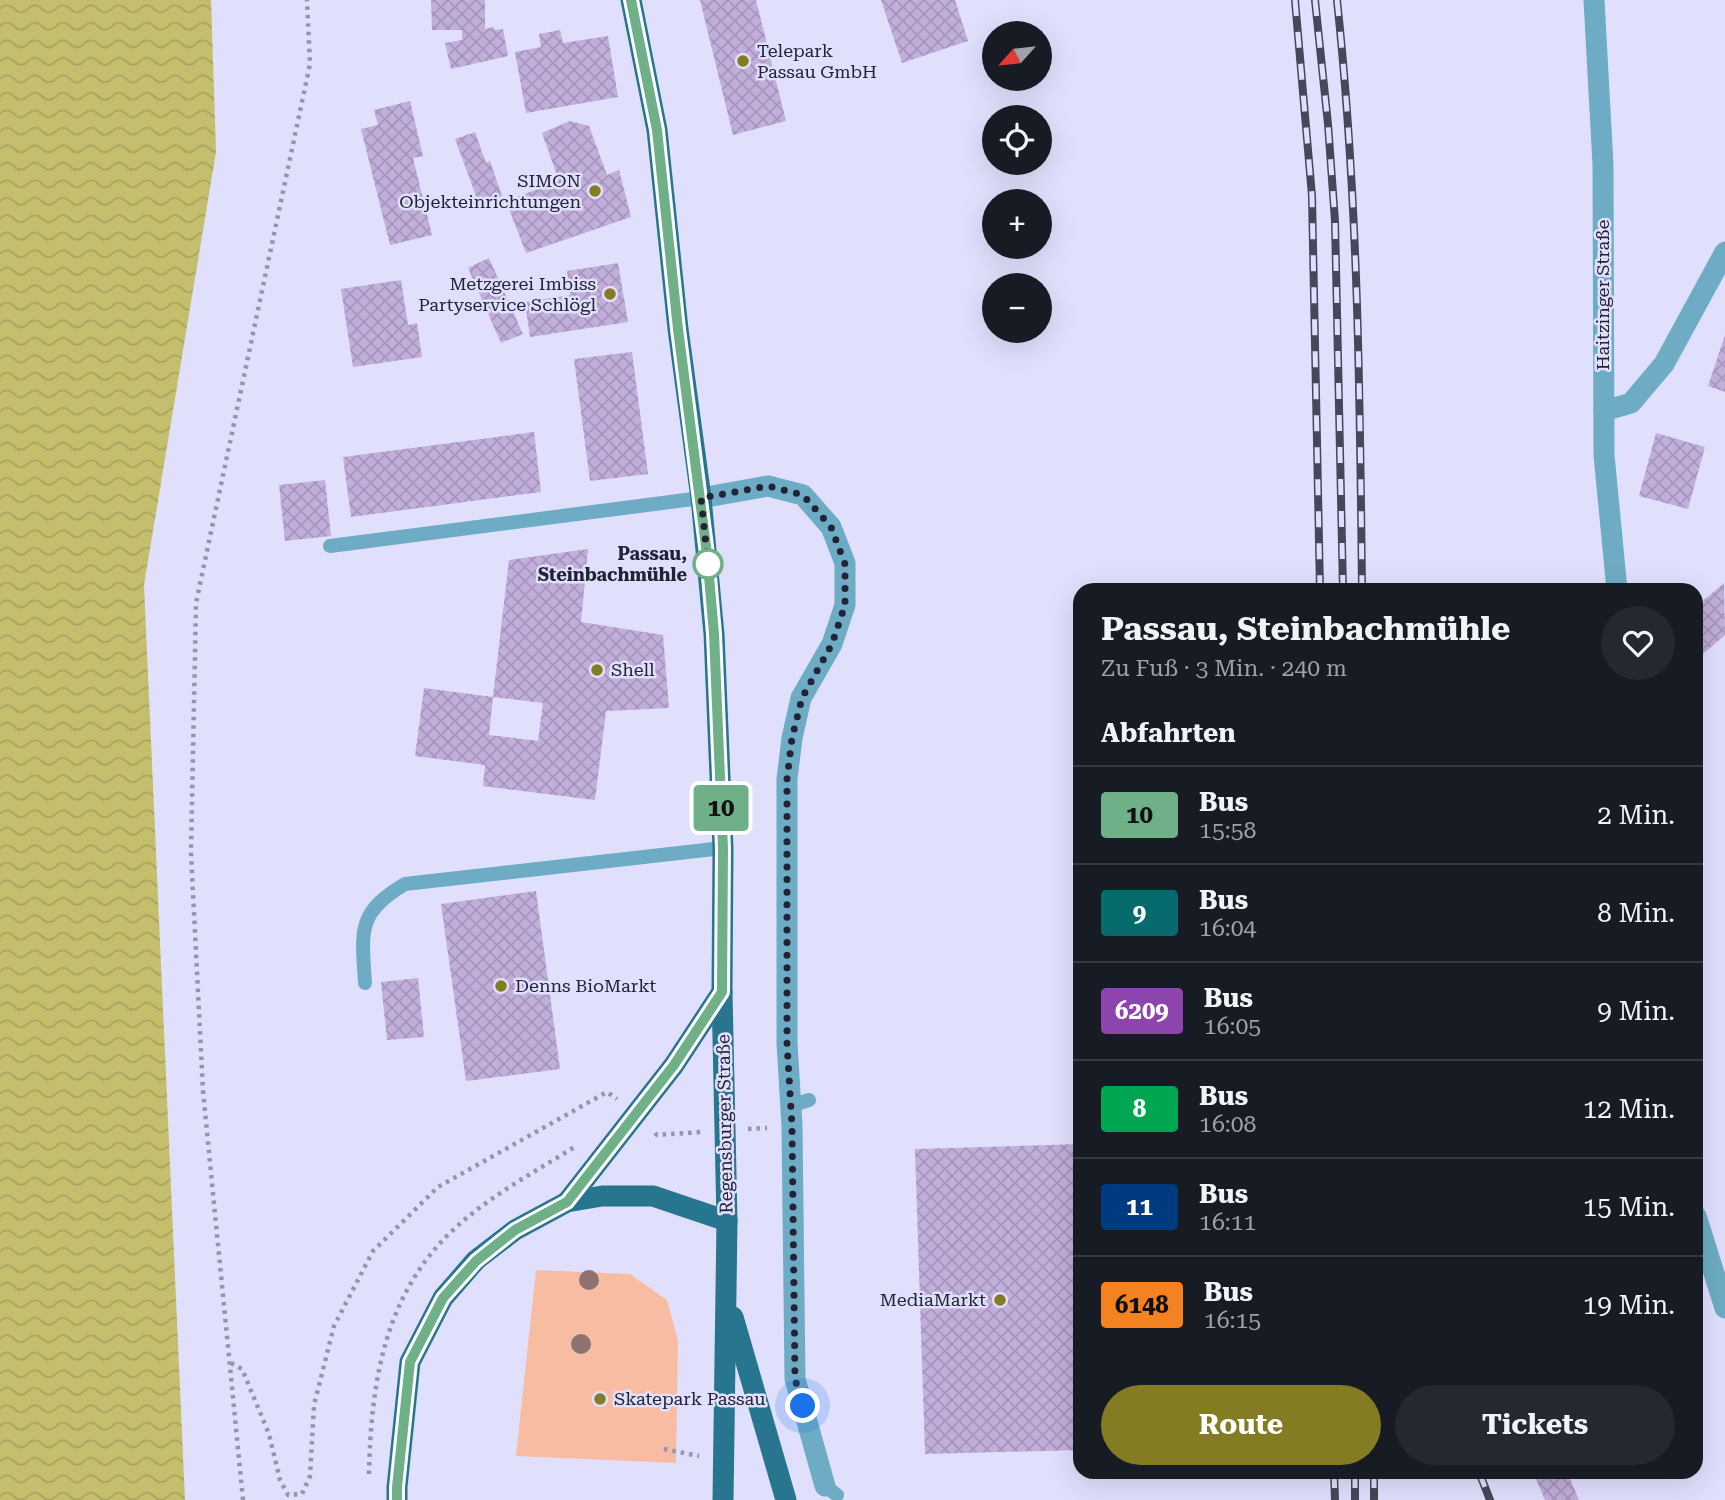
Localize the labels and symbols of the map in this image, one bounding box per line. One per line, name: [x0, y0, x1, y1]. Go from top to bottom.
north arrow: [982, 21, 1052, 91]
place label: Telepark Passau GmbH: [757, 40, 877, 82]
marker: Telepark Passau GmbH: [735, 53, 751, 69]
place label: SIMON Objekteinrichtungen: [399, 170, 581, 212]
marker: SIMON Objekteinrichtungen: [587, 183, 603, 199]
street label: Haitzinger Straße: [1592, 220, 1613, 370]
place label: Metzgerei Imbiss Partyservice Schlögl: [418, 273, 596, 315]
marker: Metzgerei Imbiss Partyservice Schlögl: [602, 286, 618, 302]
place label: Passau, Steinbachmühle: [538, 543, 687, 585]
marker: Passau, Steinbachmühle: [693, 549, 723, 579]
place label: Shell: [611, 659, 655, 680]
marker: Shell: [589, 662, 605, 678]
line badge: 10: [690, 785, 752, 831]
place label: Denns BioMarkt: [515, 975, 657, 996]
marker: Denns BioMarkt: [493, 978, 509, 994]
street label: Regensburger Straße: [712, 1034, 737, 1214]
place label: MediaMarkt: [880, 1289, 986, 1310]
marker: MediaMarkt: [992, 1292, 1008, 1308]
place label: Skatepark Passau: [614, 1388, 765, 1409]
your location: [785, 1388, 820, 1423]
marker: Skatepark Passau: [592, 1391, 608, 1407]

